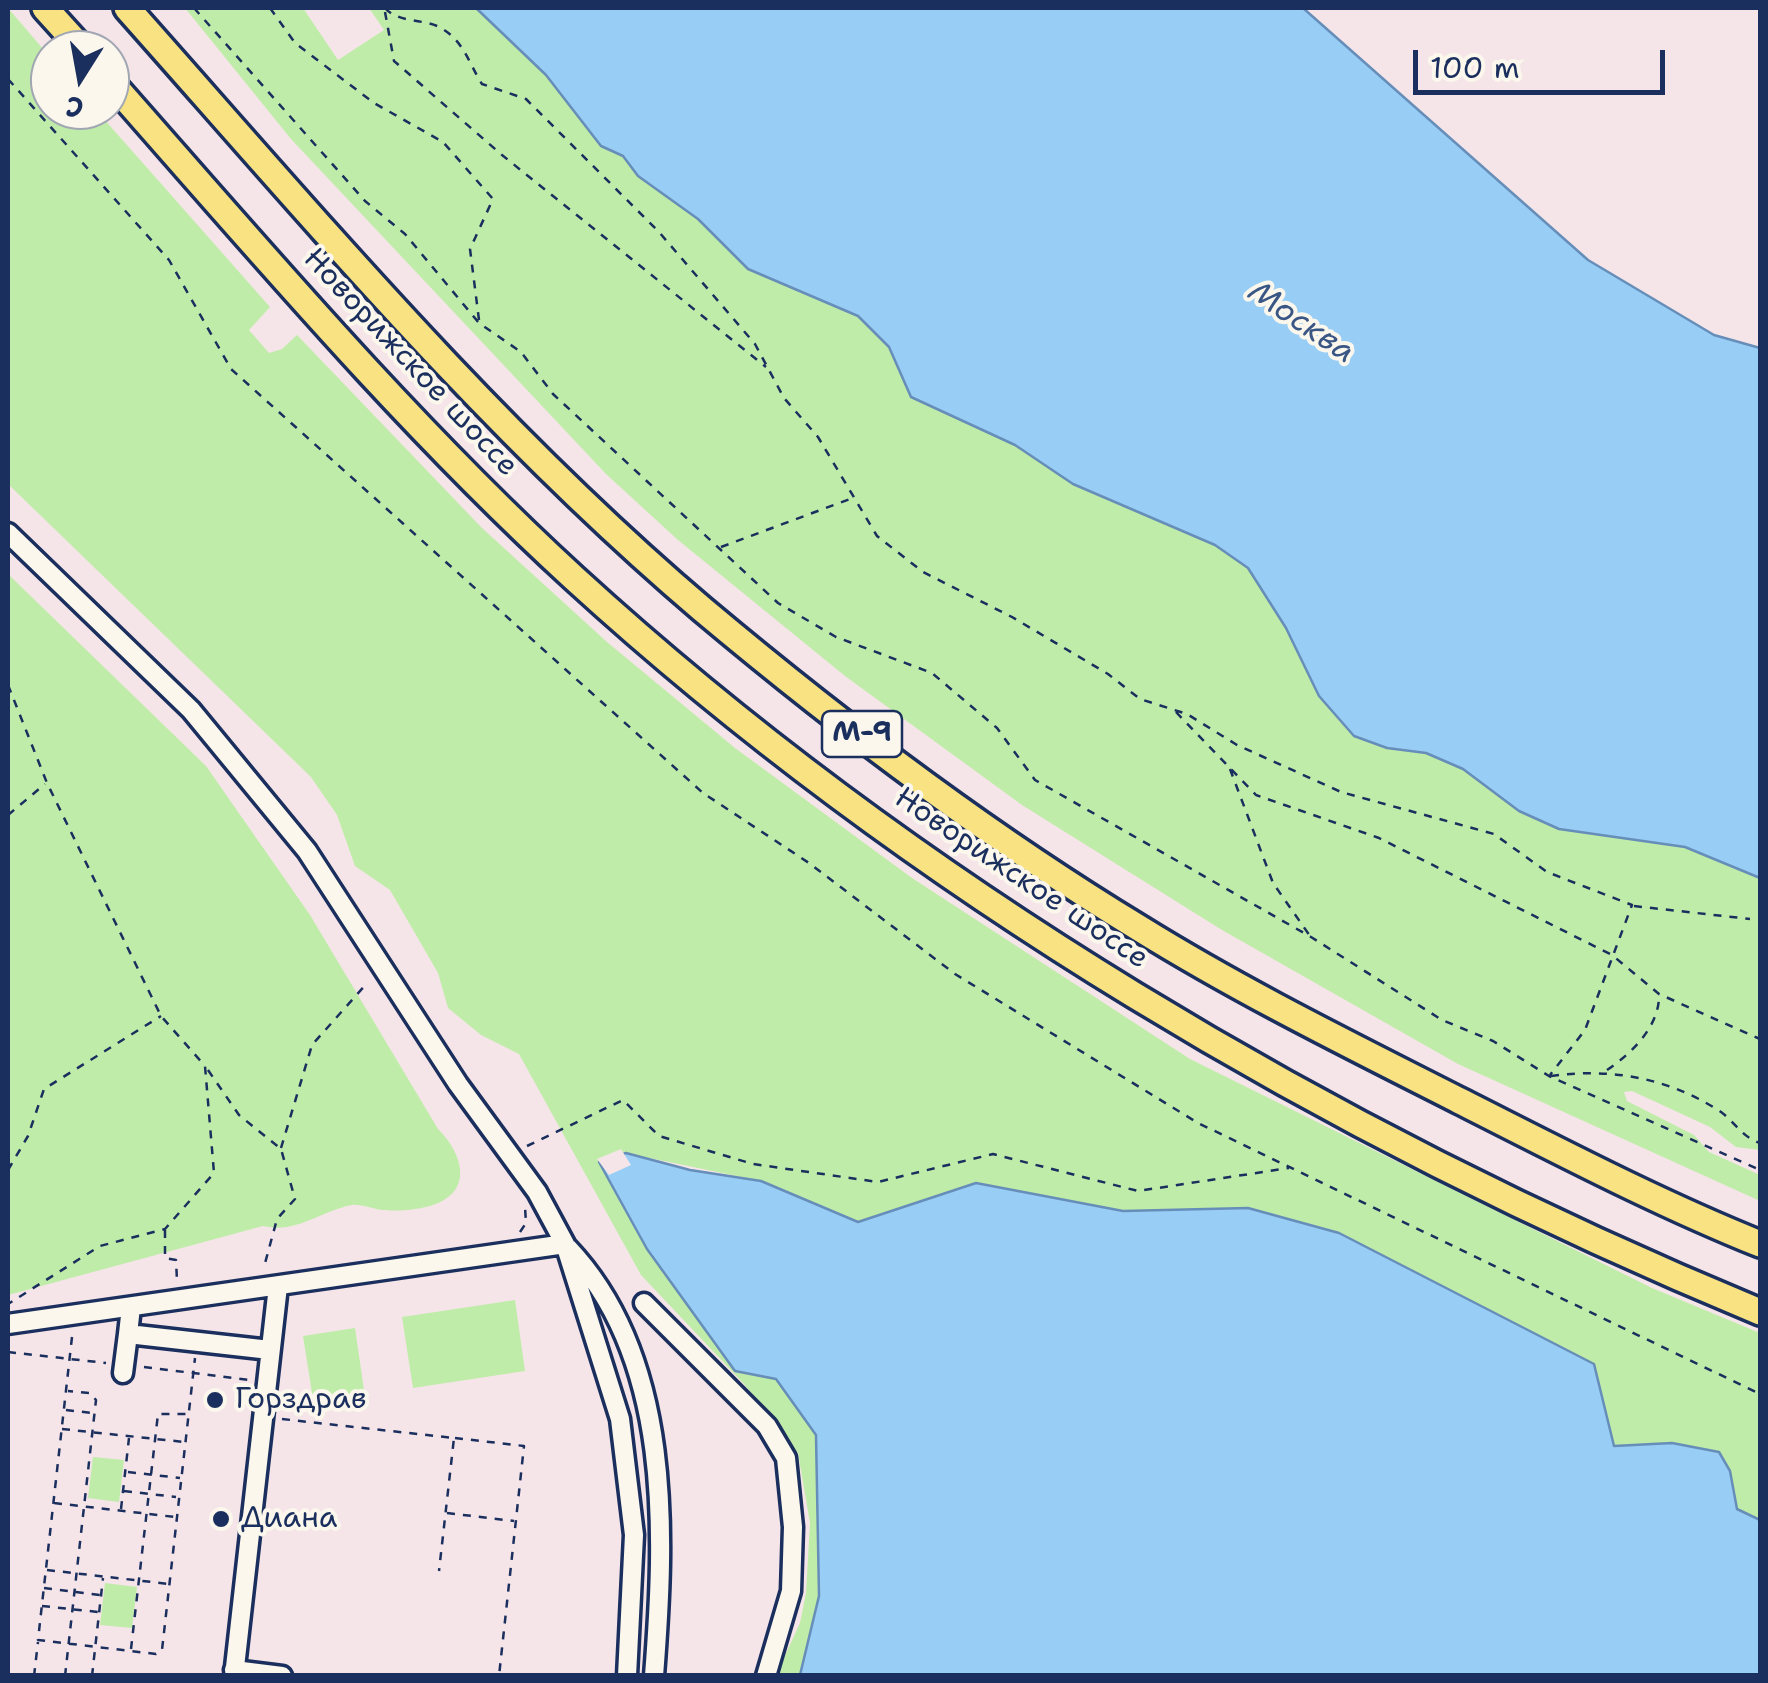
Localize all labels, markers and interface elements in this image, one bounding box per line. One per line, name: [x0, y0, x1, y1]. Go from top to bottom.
north arrow: [30, 30, 130, 130]
scale bar: [1418, 30, 1670, 92]
text: 100 m: [1430, 47, 1520, 88]
text: С: [63, 87, 87, 128]
street label: Новорижское шоссе: [295, 242, 525, 484]
water label: Москва: [1240, 273, 1362, 373]
road number: М-9: [822, 711, 902, 757]
street label: Новорижское шоссе: [887, 781, 1155, 977]
place label: Горздрав: [235, 1382, 367, 1418]
marker: Горздрав: [204, 1389, 226, 1411]
place label: Диана: [241, 1501, 337, 1537]
marker: Диана: [210, 1508, 232, 1530]

